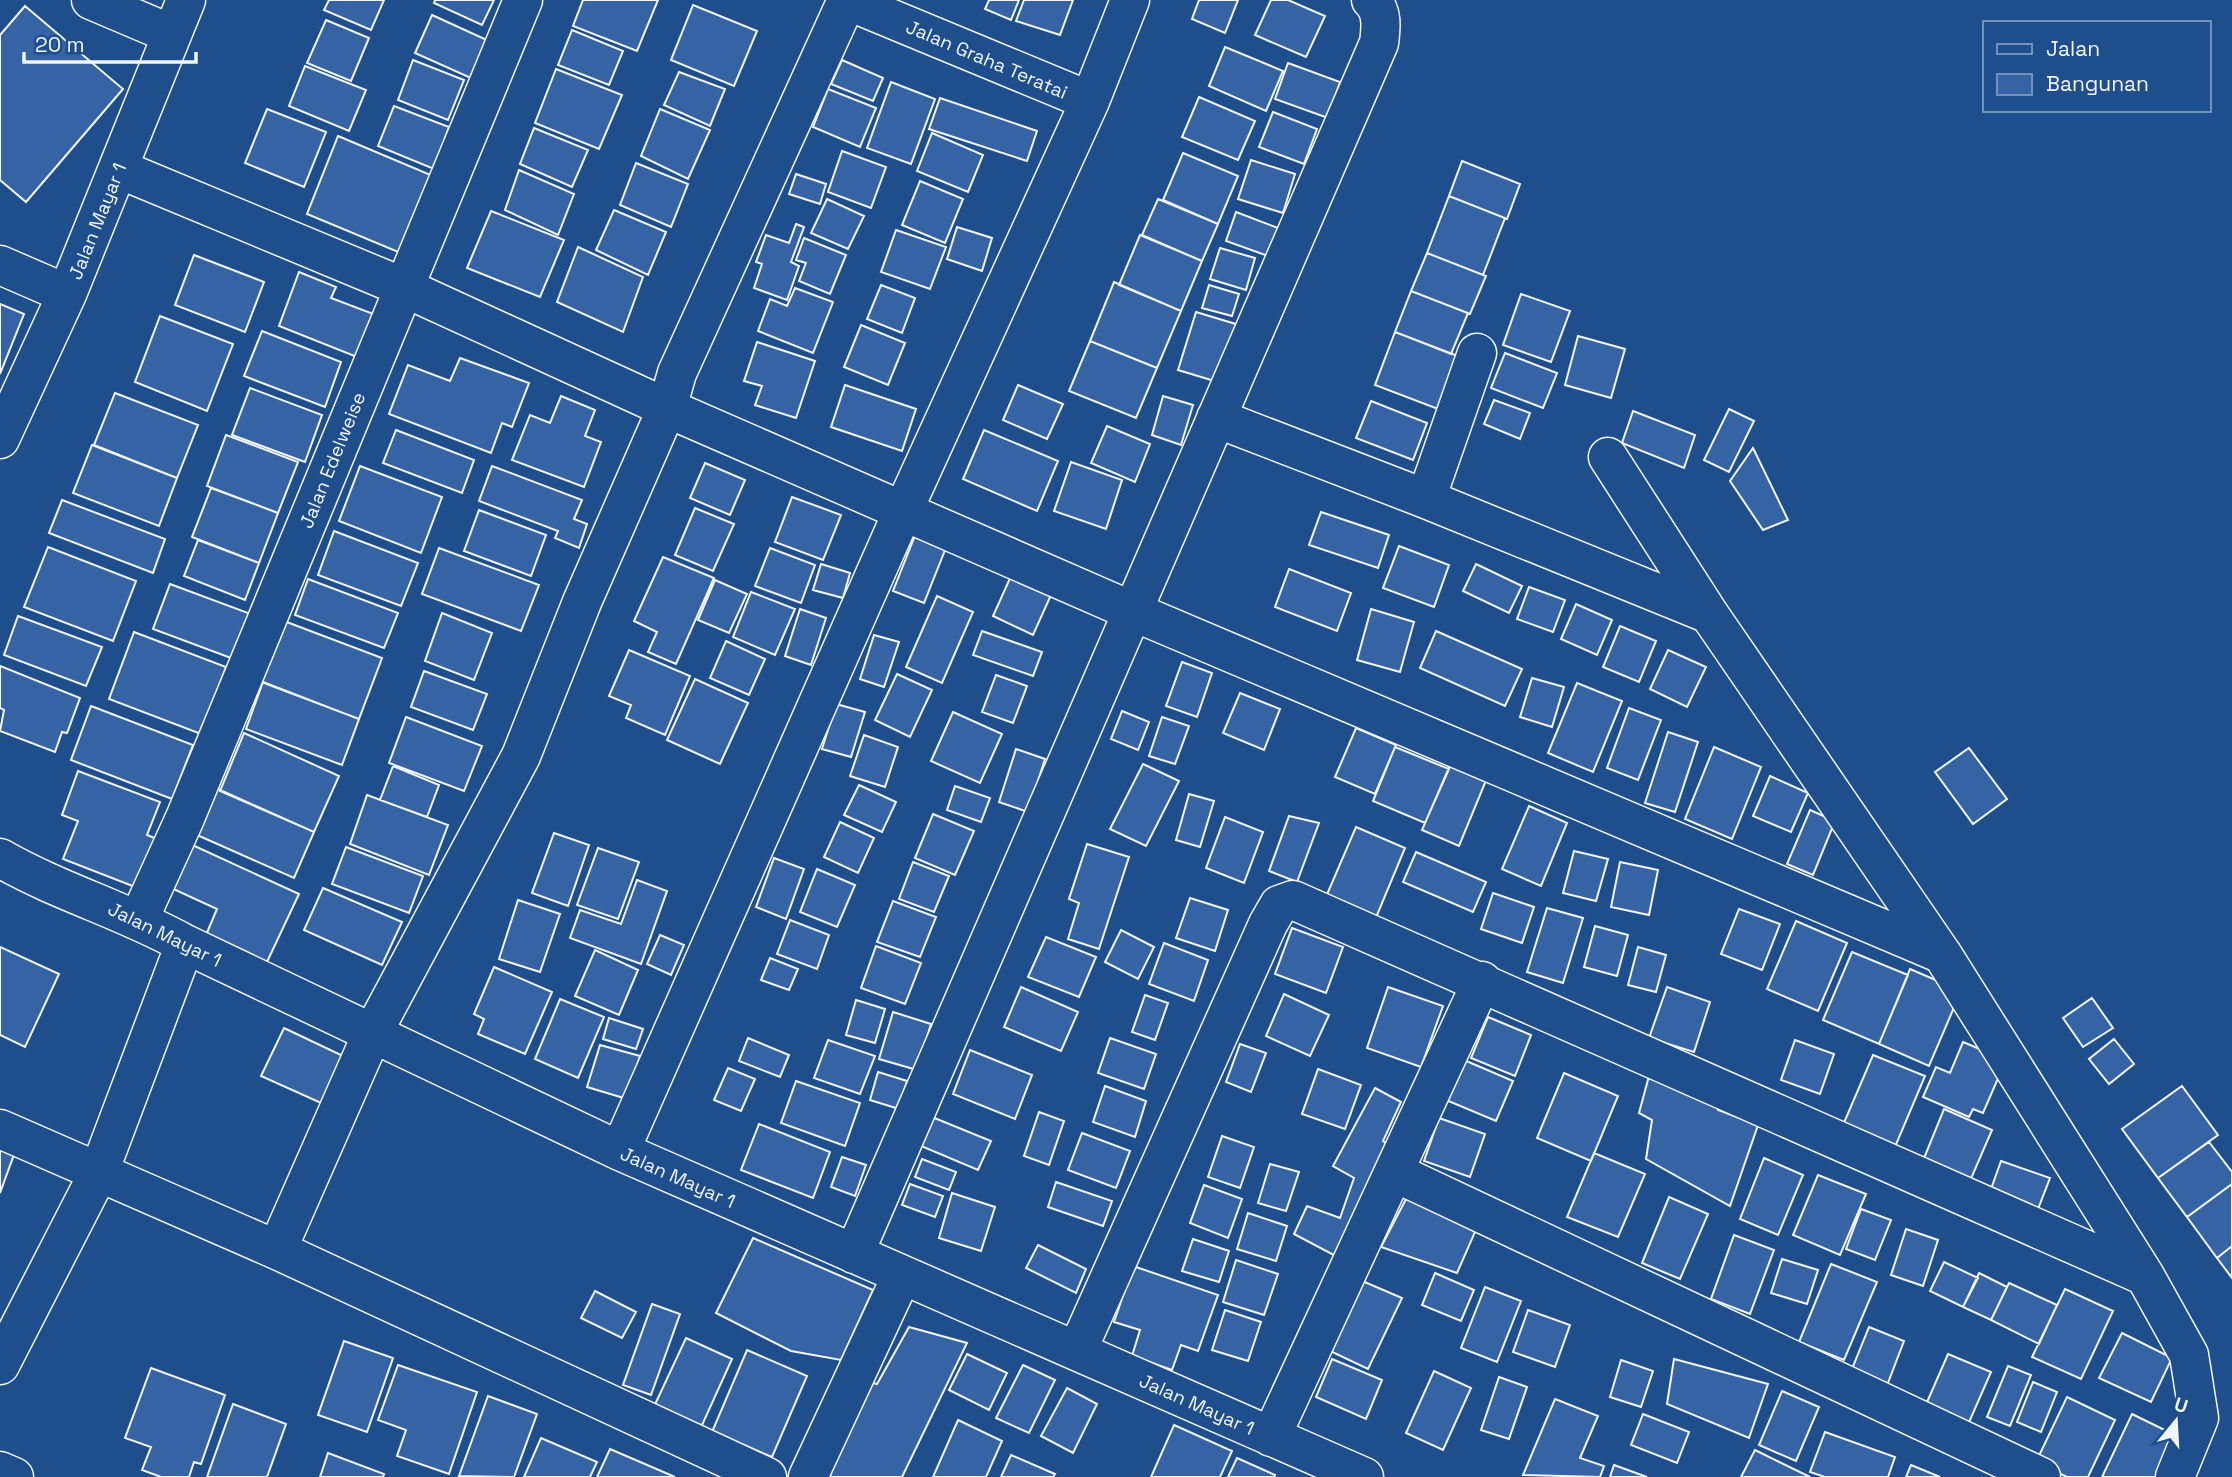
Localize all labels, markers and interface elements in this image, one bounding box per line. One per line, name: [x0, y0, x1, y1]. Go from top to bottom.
street label: Jalan Graha Teratai: [902, 14, 1071, 105]
scale bar: [24, 21, 196, 65]
legend: [1983, 21, 2211, 112]
text: 20 m: [35, 31, 85, 58]
text: Jalan: [2046, 35, 2100, 62]
text: Bangunan: [2046, 70, 2149, 97]
street label: Jalan Mayar 1: [63, 159, 132, 283]
street label: Jalan Edelweise: [294, 388, 371, 532]
street label: Jalan Mayar 1: [104, 896, 226, 973]
street label: Jalan Mayar 1: [616, 1141, 739, 1214]
street label: Jalan Mayar 1: [1135, 1368, 1258, 1441]
north arrow: [2141, 1386, 2211, 1456]
text: U: [2171, 1391, 2191, 1419]

